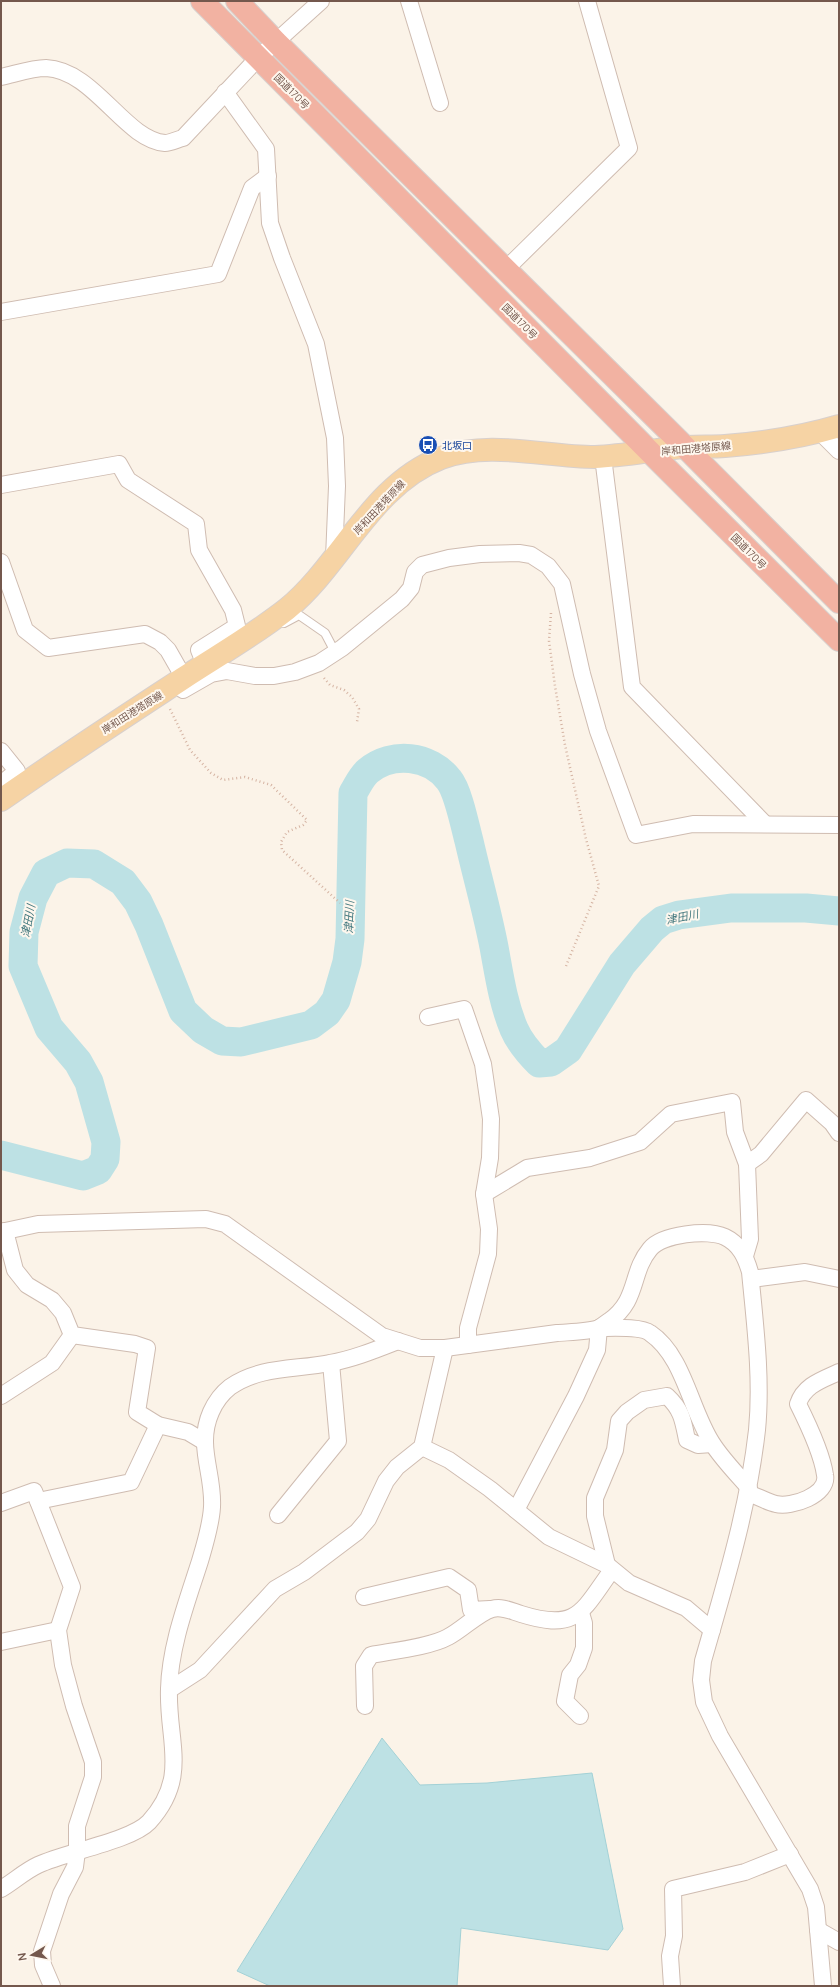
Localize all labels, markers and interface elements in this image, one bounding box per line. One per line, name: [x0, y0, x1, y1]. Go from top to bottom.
street label: 国道170号: [271, 70, 313, 112]
street label: 国道170号: [499, 300, 541, 342]
bus stop icon: 北坂口: [417, 434, 439, 456]
place label: 北坂口: [442, 438, 472, 452]
street label: 岸和田港塔原線: [661, 438, 731, 458]
street label: 岸和田港塔原線: [350, 477, 408, 537]
street label: 国道170号: [728, 530, 770, 572]
street label: 岸和田港塔原線: [99, 688, 165, 736]
water label: 津田川: [340, 899, 357, 934]
water label: 津田川: [17, 902, 38, 939]
water label: 津田川: [664, 906, 701, 927]
north arrow: [12, 1935, 52, 1975]
text: N: [14, 1952, 30, 1962]

